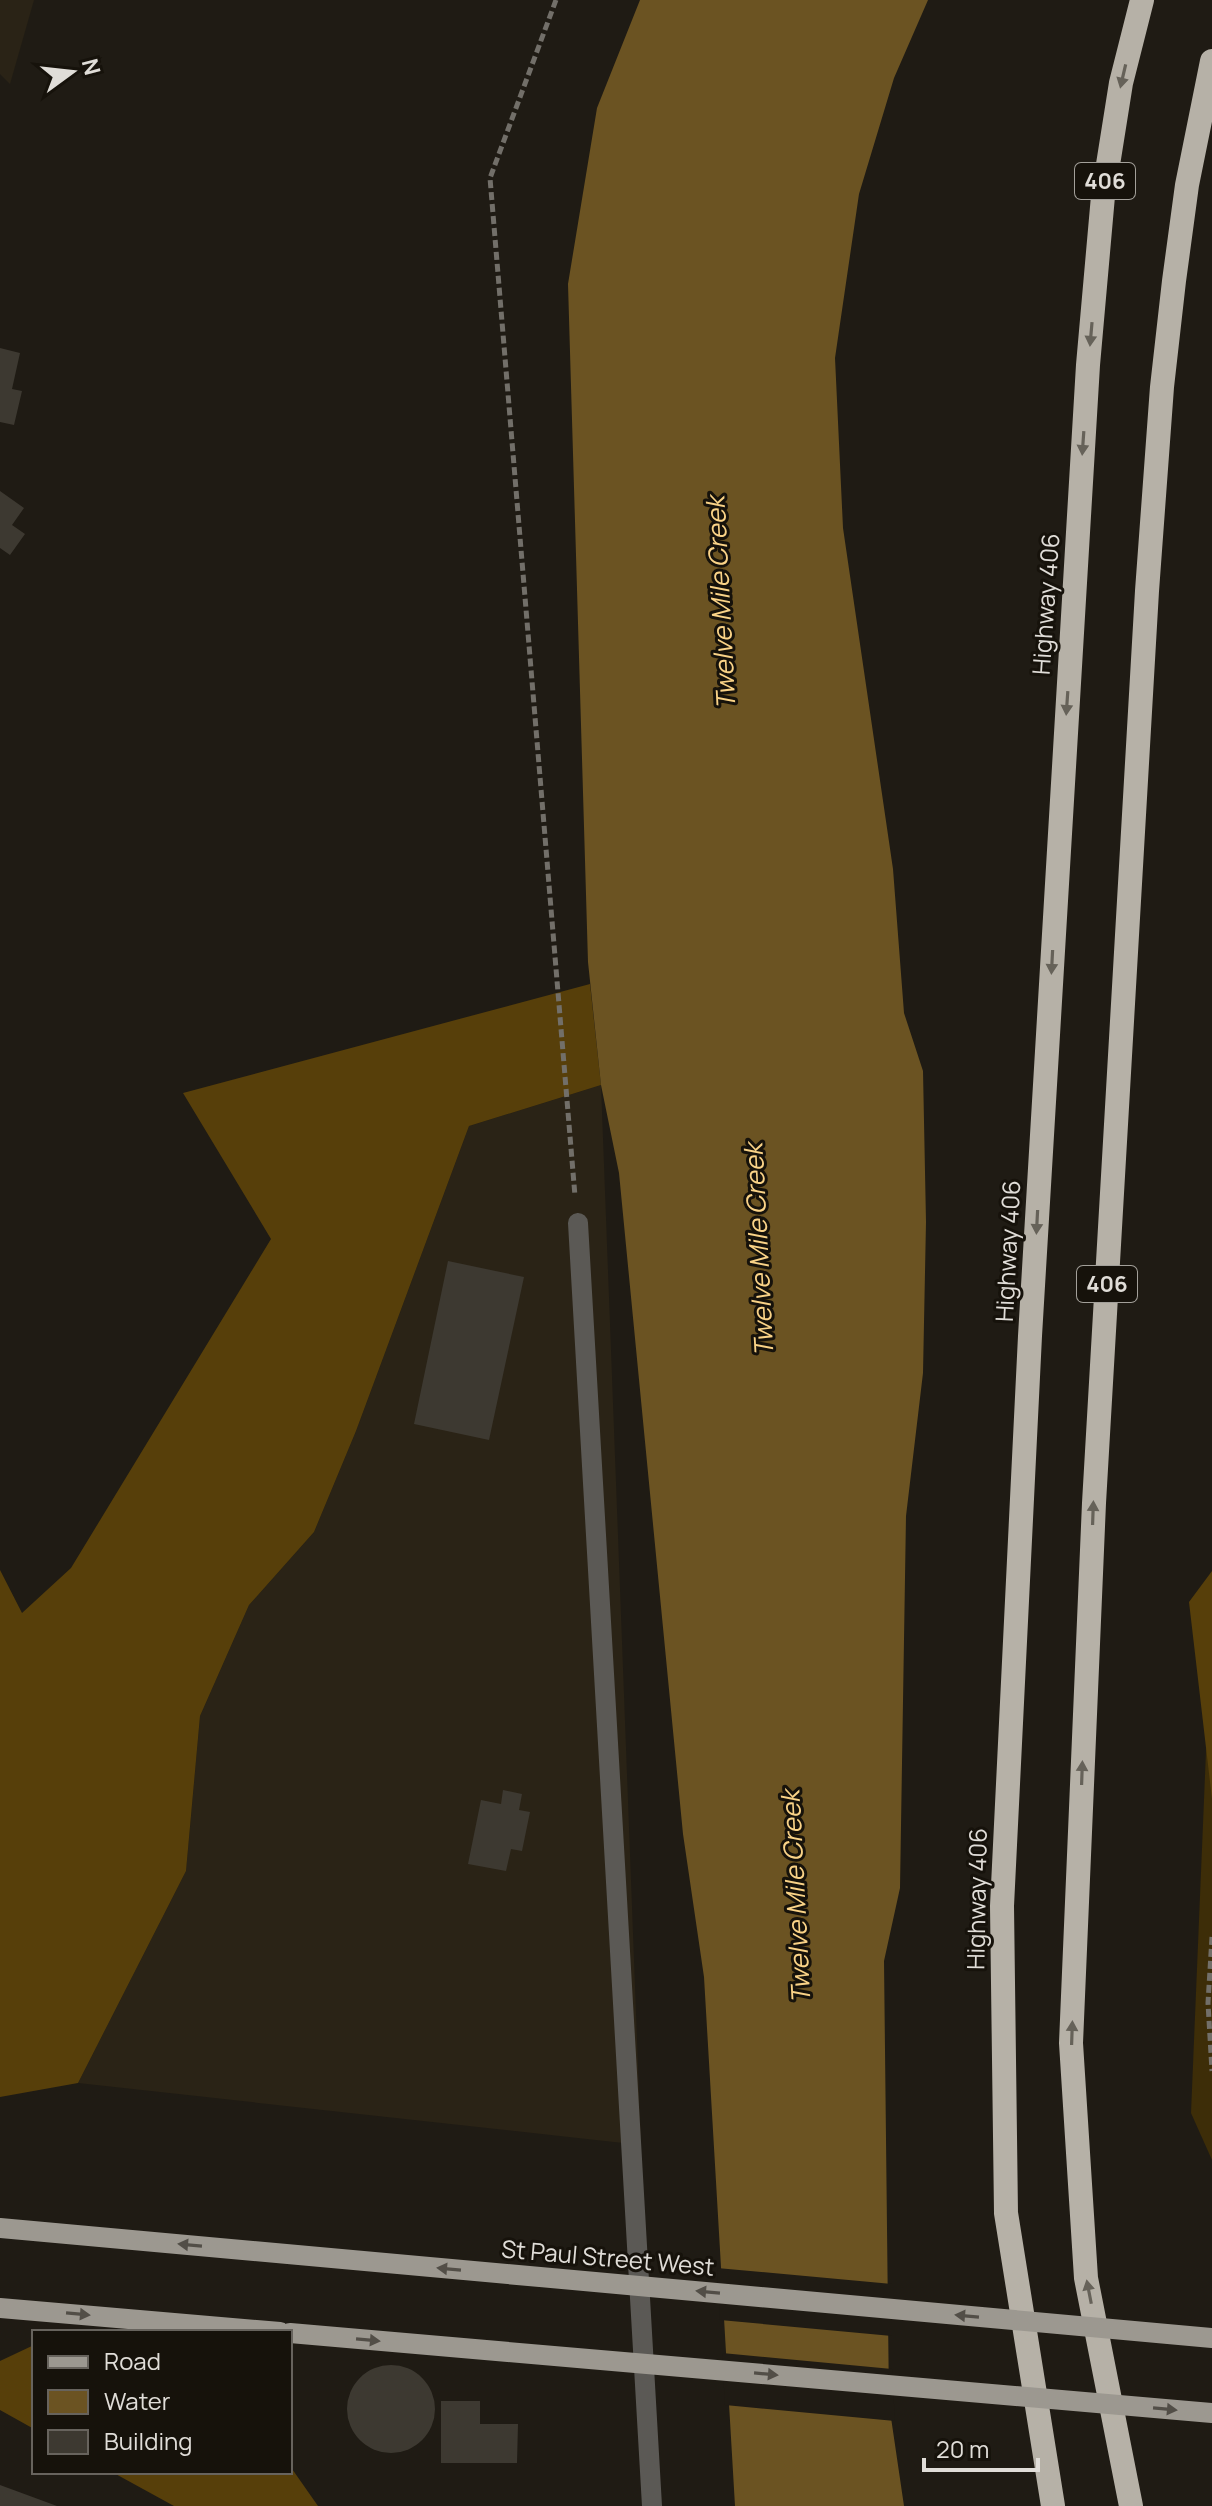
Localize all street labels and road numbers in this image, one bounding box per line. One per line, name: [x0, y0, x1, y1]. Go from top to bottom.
road number: 406: [1075, 163, 1135, 199]
street label: Highway 406: [1024, 532, 1066, 676]
street label: Highway 406: [987, 1179, 1027, 1323]
road number: 406: [1077, 1266, 1137, 1302]
street label: Highway 406: [958, 1828, 994, 1970]
street label: St Paul Street West: [500, 2231, 716, 2283]

